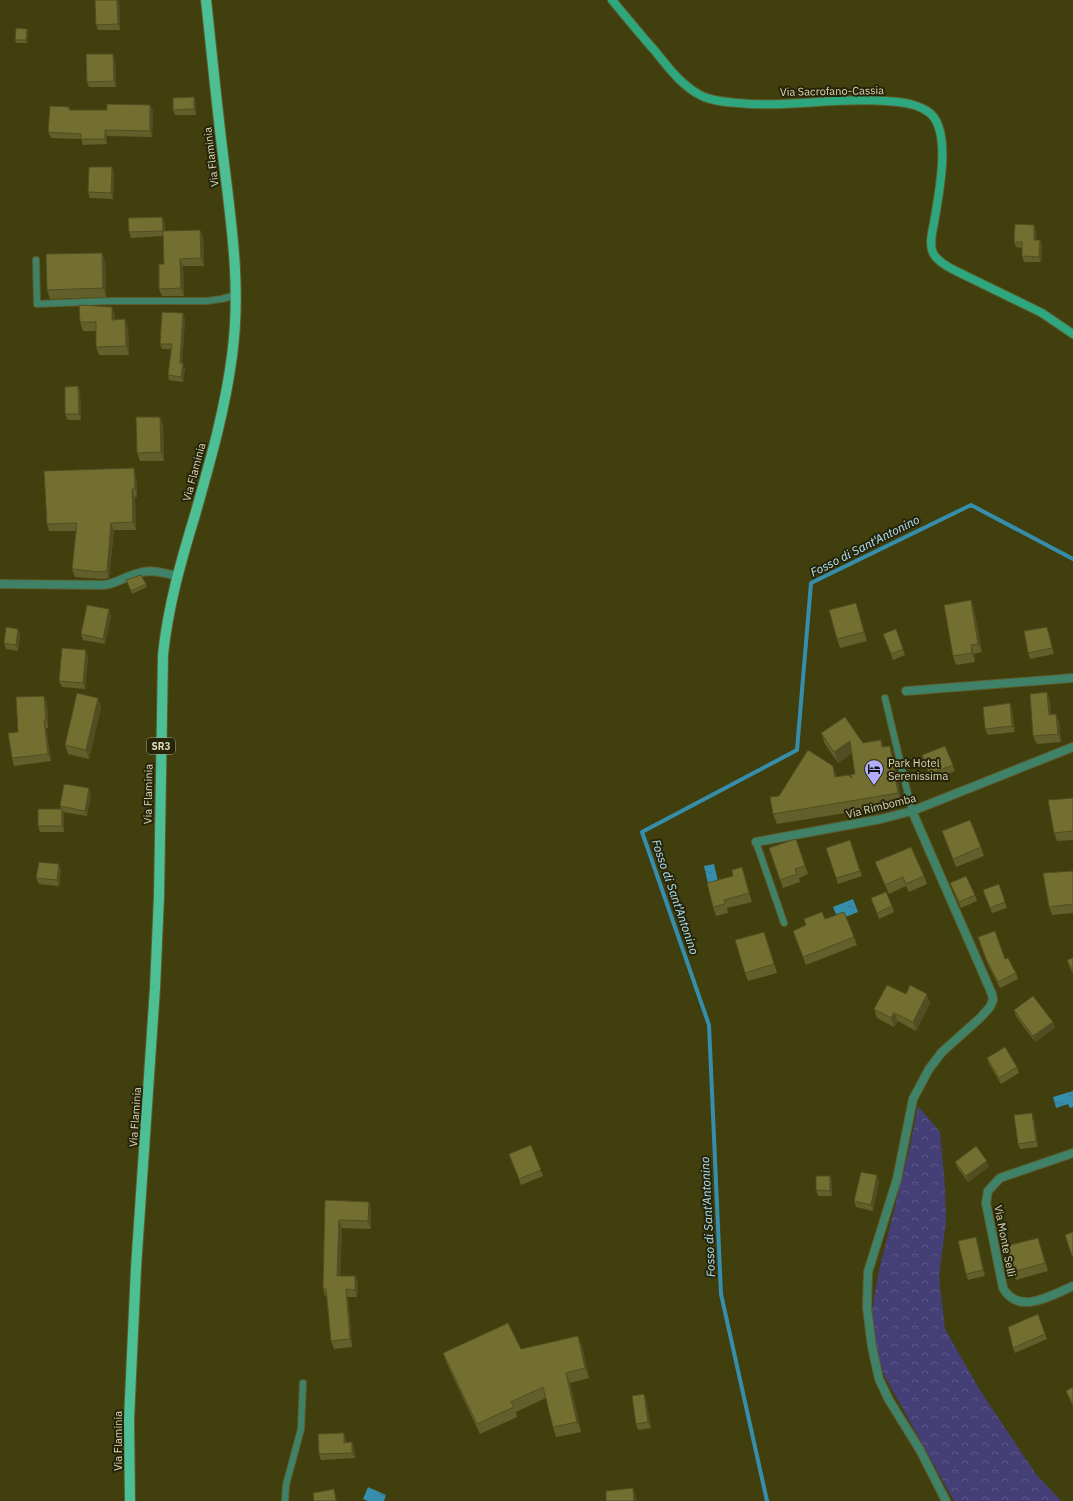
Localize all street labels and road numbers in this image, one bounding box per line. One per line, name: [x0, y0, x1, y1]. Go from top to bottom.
street label: Via Sacrofano-Cassia: [780, 83, 884, 99]
street label: Via Flaminia: [200, 126, 222, 188]
street label: Via Flaminia: [179, 441, 209, 503]
road number: SR3: [147, 738, 175, 754]
street label: Via Flaminia: [140, 764, 156, 824]
street label: Via Rimbomba: [845, 791, 918, 821]
street label: Via Flaminia: [126, 1086, 144, 1148]
street label: Via Monte Selli: [991, 1204, 1019, 1278]
street label: Via Flaminia: [111, 1411, 125, 1471]

